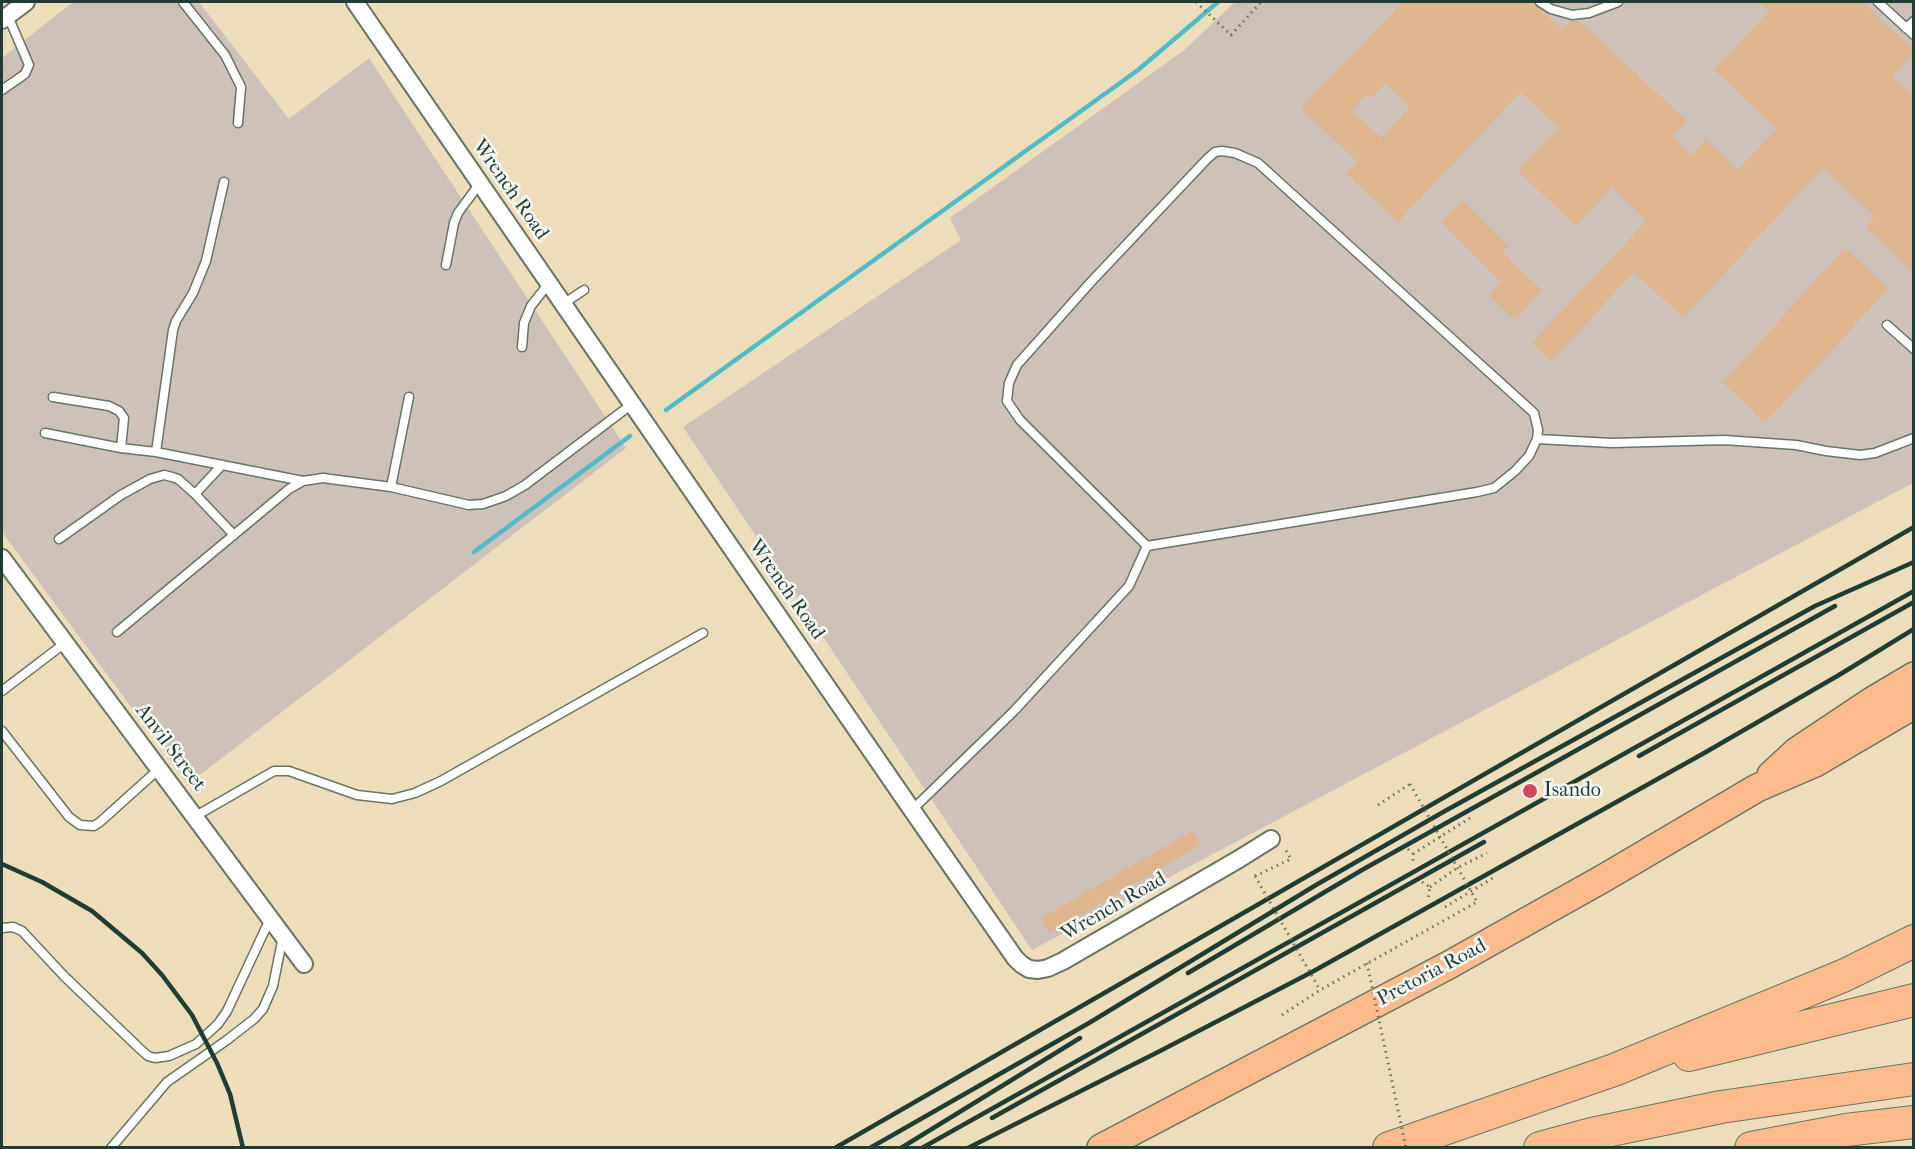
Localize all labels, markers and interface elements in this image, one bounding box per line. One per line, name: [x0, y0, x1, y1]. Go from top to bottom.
street label: Wrench Road: [467, 135, 553, 245]
street label: Wrench Road: [743, 535, 829, 645]
street label: Anvil Street: [129, 700, 211, 796]
place label: Isando: [1544, 779, 1601, 803]
marker: Isando: [1521, 782, 1539, 800]
street label: Wrench Road: [1057, 867, 1171, 947]
street label: Pretoria Road: [1373, 934, 1491, 1012]

